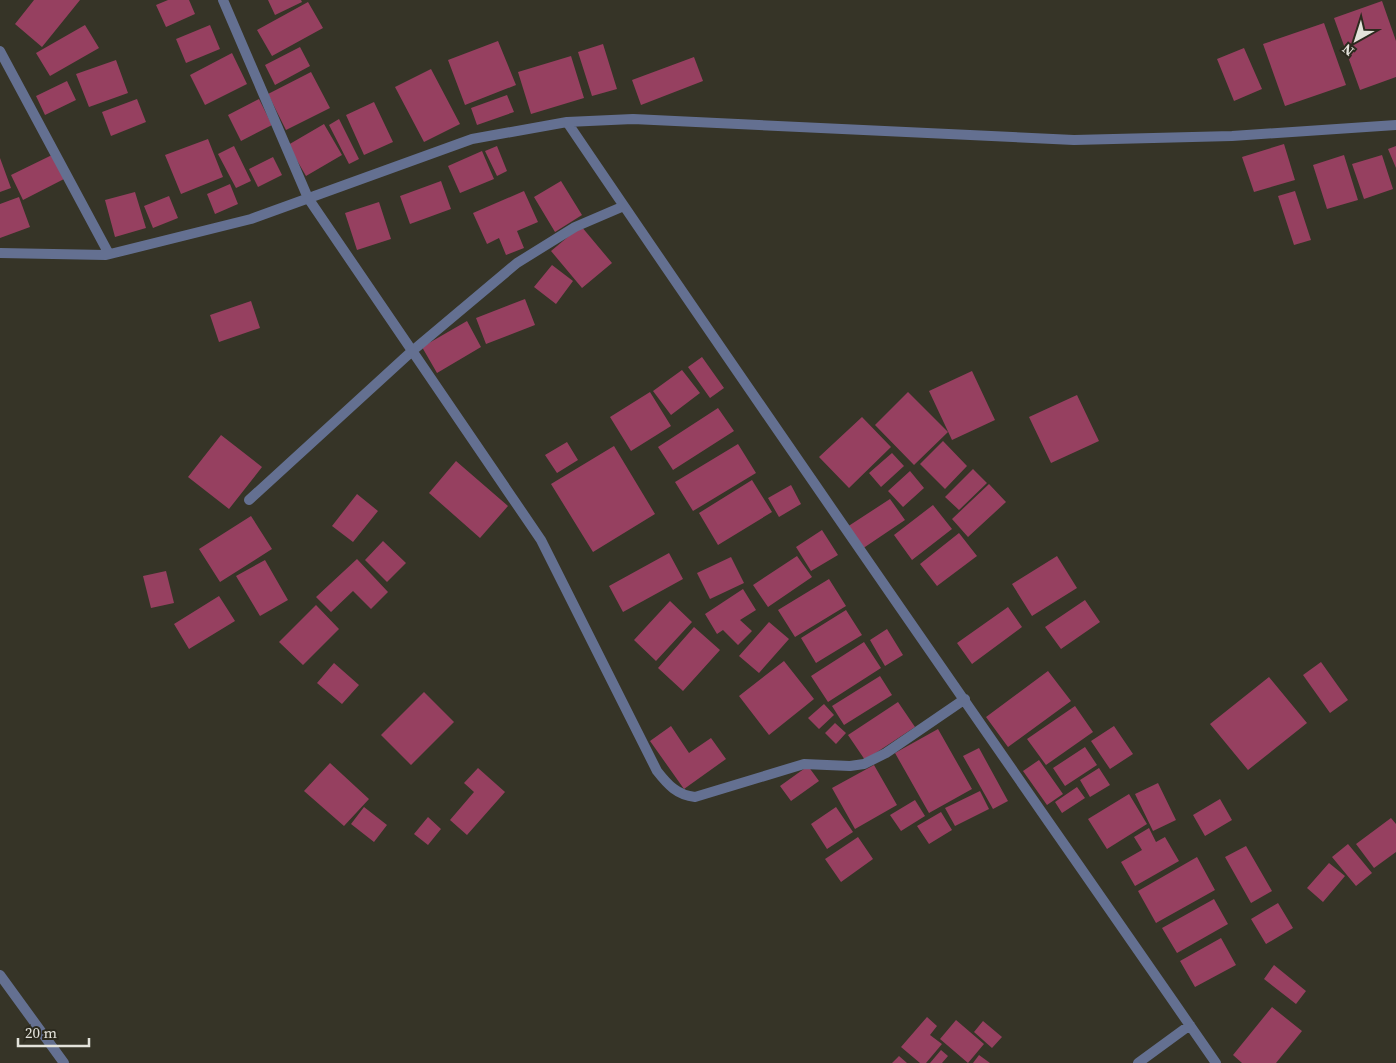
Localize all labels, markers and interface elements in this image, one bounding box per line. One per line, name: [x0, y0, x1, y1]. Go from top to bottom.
north arrow: [1331, 15, 1381, 65]
text: N: [1338, 39, 1358, 61]
scale bar: [18, 1016, 89, 1048]
text: 20 m: [25, 1022, 57, 1043]

